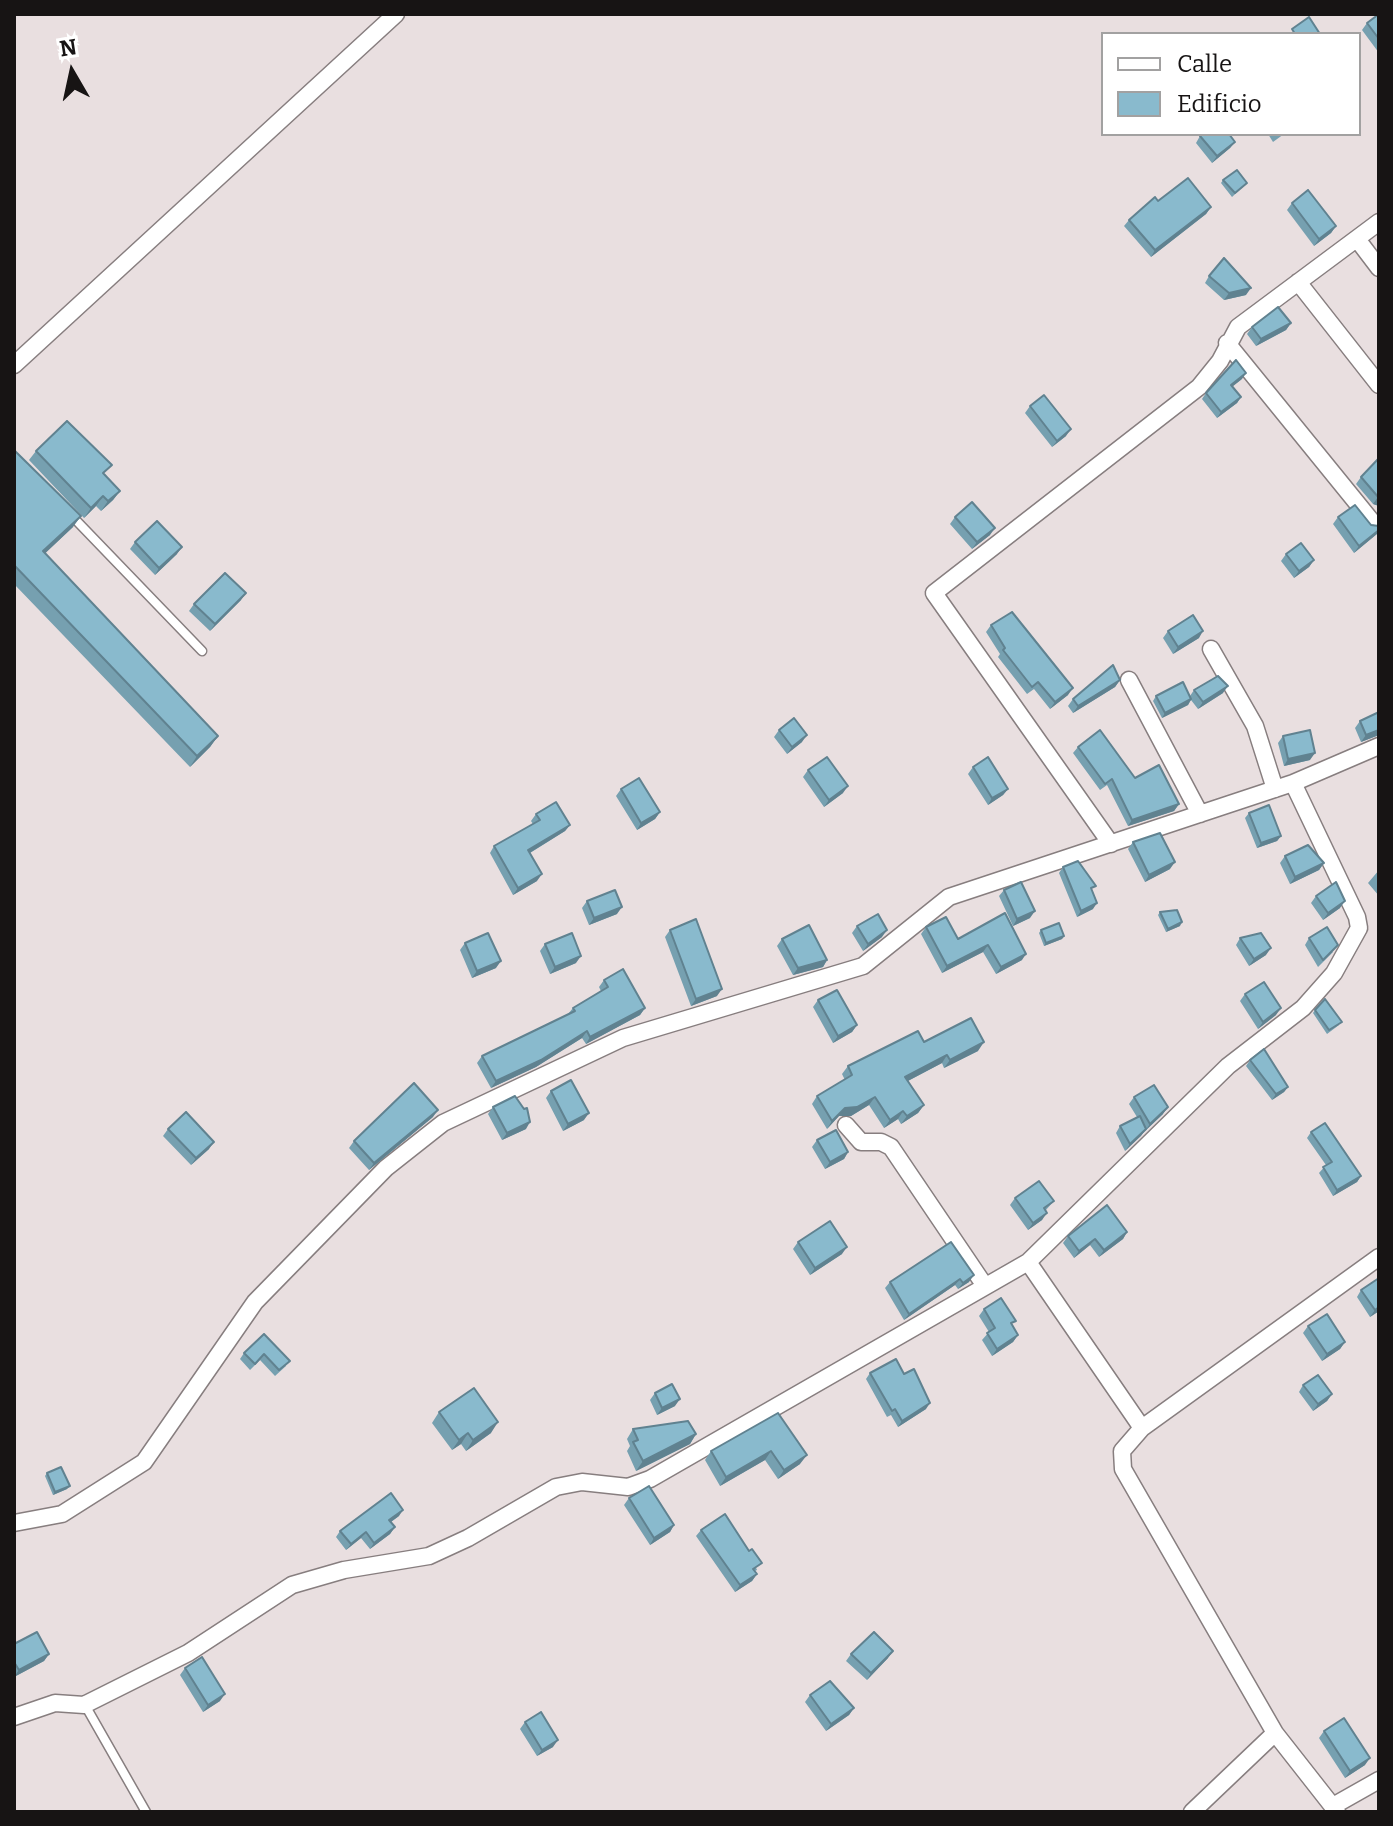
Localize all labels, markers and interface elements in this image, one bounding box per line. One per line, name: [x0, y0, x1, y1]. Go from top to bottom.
north arrow: [32, 32, 112, 112]
legend: [1101, 32, 1361, 136]
text: N: [58, 33, 79, 62]
text: Calle: [1177, 50, 1232, 78]
text: Edificio: [1177, 90, 1262, 118]

